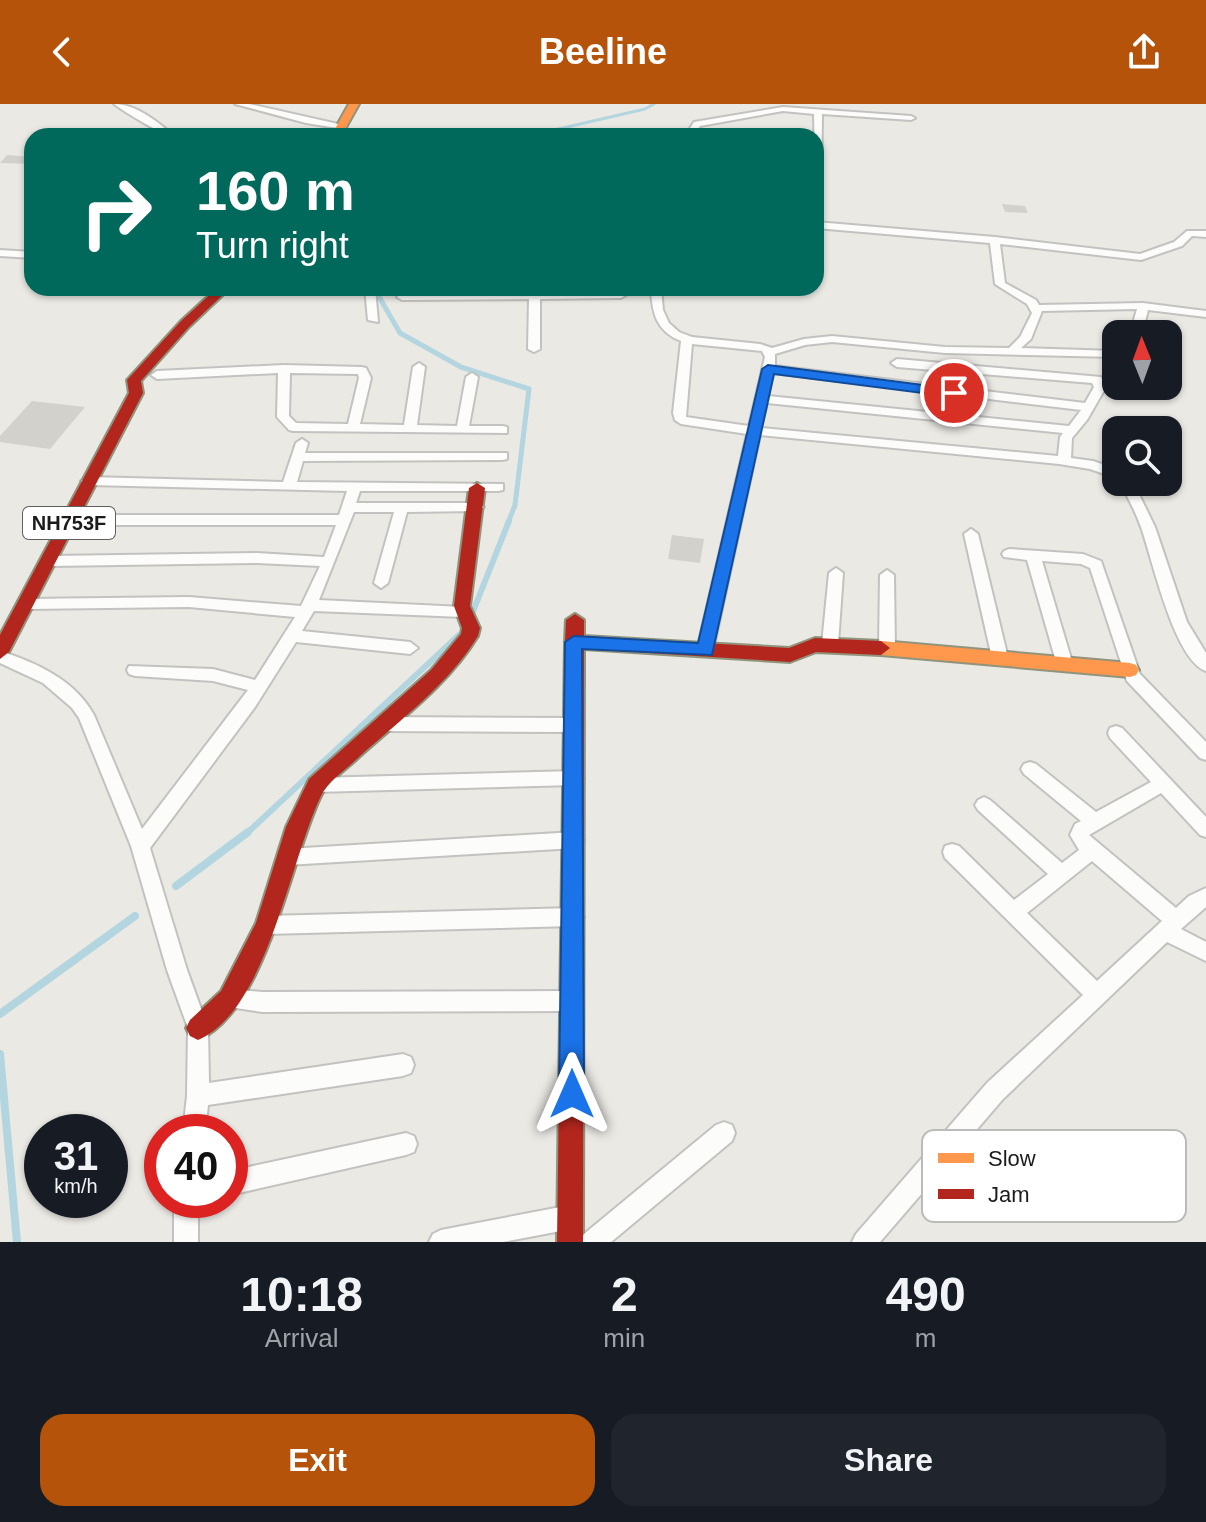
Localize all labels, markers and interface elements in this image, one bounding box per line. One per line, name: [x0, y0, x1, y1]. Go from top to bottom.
icon: back: [40, 30, 84, 74]
icon: share: [1122, 30, 1166, 74]
text: Beeline: [539, 31, 667, 72]
text: 160 m: [196, 159, 355, 222]
icon: right: [64, 160, 168, 264]
text: Turn right: [196, 225, 349, 266]
north arrow: [1102, 320, 1182, 400]
map controls: [1102, 320, 1182, 496]
pin: [920, 359, 988, 427]
icon: arrive: [932, 371, 976, 415]
button: search: [1102, 416, 1182, 496]
road number: NH753F: [23, 507, 115, 539]
position arrow: [530, 1052, 614, 1136]
speed limit sign: 40: [144, 1114, 248, 1218]
legend: [922, 1130, 1186, 1222]
text: 31: [54, 1134, 98, 1178]
text: Slow: [988, 1146, 1036, 1171]
text: km/h: [54, 1175, 98, 1197]
text: Jam: [988, 1182, 1030, 1207]
text: 10:18: [240, 1268, 363, 1321]
text: 2: [611, 1268, 638, 1321]
text: 490: [886, 1268, 966, 1321]
text: Arrival: [265, 1323, 339, 1353]
text: min: [603, 1323, 645, 1353]
text: m: [915, 1323, 936, 1353]
button: Exit: [40, 1414, 595, 1506]
button: Share: [611, 1414, 1166, 1506]

